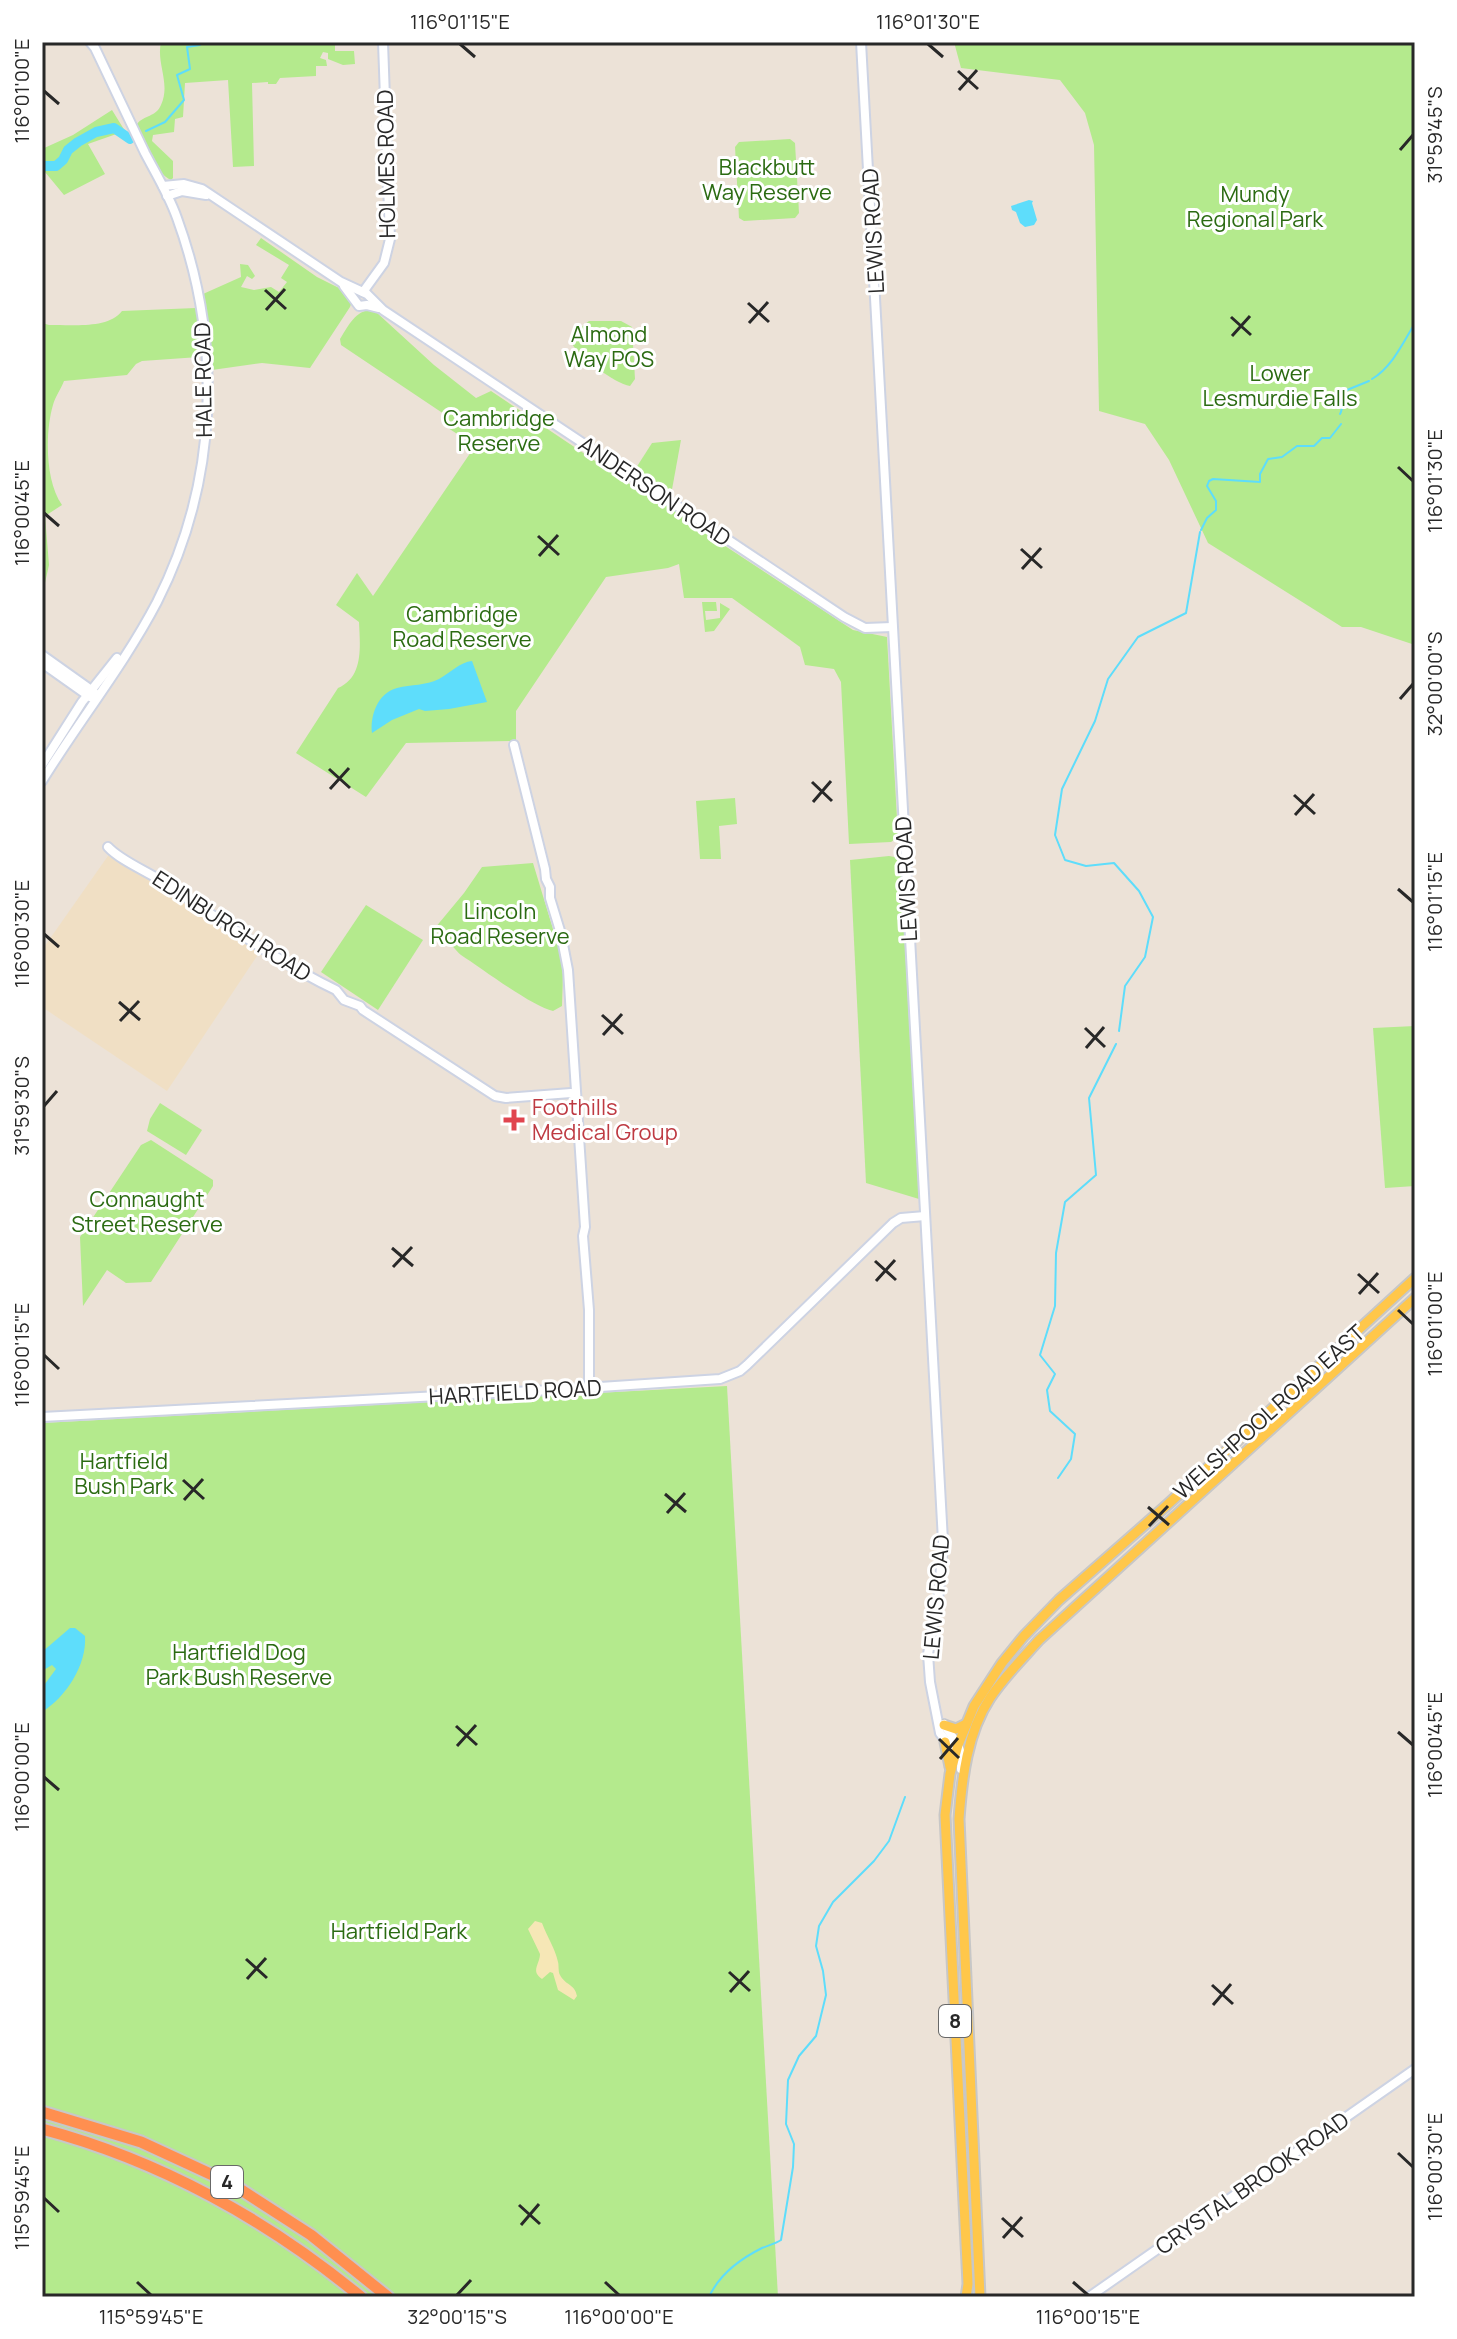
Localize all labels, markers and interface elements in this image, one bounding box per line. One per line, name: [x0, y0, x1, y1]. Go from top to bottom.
text: 116°01'15"E: [410, 8, 510, 35]
text: 116°01'30"E: [876, 8, 980, 35]
text: 116°01'00"E: [8, 39, 35, 143]
text: 31°59'45"S: [1421, 86, 1448, 184]
street label: HOLMES ROAD: [370, 89, 402, 239]
park label: Blackbutt Way Reserve: [702, 152, 832, 207]
street label: LEWIS ROAD: [855, 168, 891, 294]
park label: Mundy Regional Park: [1187, 179, 1324, 234]
park label: Almond Way POS: [564, 319, 654, 374]
street label: HALE ROAD: [187, 322, 219, 438]
park label: Lower Lesmurdie Falls: [1202, 358, 1358, 413]
park label: Cambridge Reserve: [443, 403, 555, 458]
street label: ANDERSON ROAD: [573, 429, 737, 553]
text: 116°01'30"E: [1421, 429, 1448, 533]
text: 116°00'45"E: [8, 460, 35, 566]
park label: Cambridge Road Reserve: [392, 599, 532, 654]
text: 32°00'00"S: [1421, 632, 1448, 736]
street label: LEWIS ROAD: [888, 816, 924, 942]
text: 116°01'15"E: [1421, 852, 1448, 952]
street label: EDINBURGH ROAD: [147, 863, 317, 989]
text: 116°00'30"E: [8, 880, 35, 988]
park label: Lincoln Road Reserve: [430, 896, 570, 951]
text: 31°59'30"S: [8, 1056, 35, 1156]
place label: Foothills Medical Group: [532, 1092, 678, 1147]
marker: Foothills Medical Group: [503, 1109, 525, 1131]
park label: Connaught Street Reserve: [71, 1184, 223, 1239]
text: 116°01'00"E: [1421, 1272, 1448, 1376]
text: 116°00'15"E: [8, 1303, 35, 1407]
street label: WELSHPOOL ROAD EAST: [1167, 1318, 1371, 1506]
street label: HARTFIELD ROAD: [428, 1372, 602, 1412]
park label: Hartfield Bush Park: [74, 1446, 175, 1501]
street label: LEWIS ROAD: [916, 1533, 956, 1661]
park label: Hartfield Dog Park Bush Reserve: [146, 1637, 332, 1692]
text: 116°00'45"E: [1421, 1692, 1448, 1798]
text: 116°00'00"E: [8, 1722, 35, 1832]
park label: Hartfield Park: [331, 1916, 468, 1946]
road number: 8: [939, 2005, 971, 2037]
street label: CRYSTAL BROOK ROAD: [1149, 2105, 1355, 2261]
text: 116°00'30"E: [1421, 2113, 1448, 2221]
text: 115°59'45"E: [8, 2146, 35, 2250]
road number: 4: [211, 2166, 243, 2198]
text: 115°59'45"E: [99, 2303, 203, 2330]
text: 32°00'15"S: [407, 2303, 507, 2330]
text: 116°00'00"E: [564, 2303, 674, 2330]
text: 116°00'15"E: [1036, 2303, 1140, 2330]

